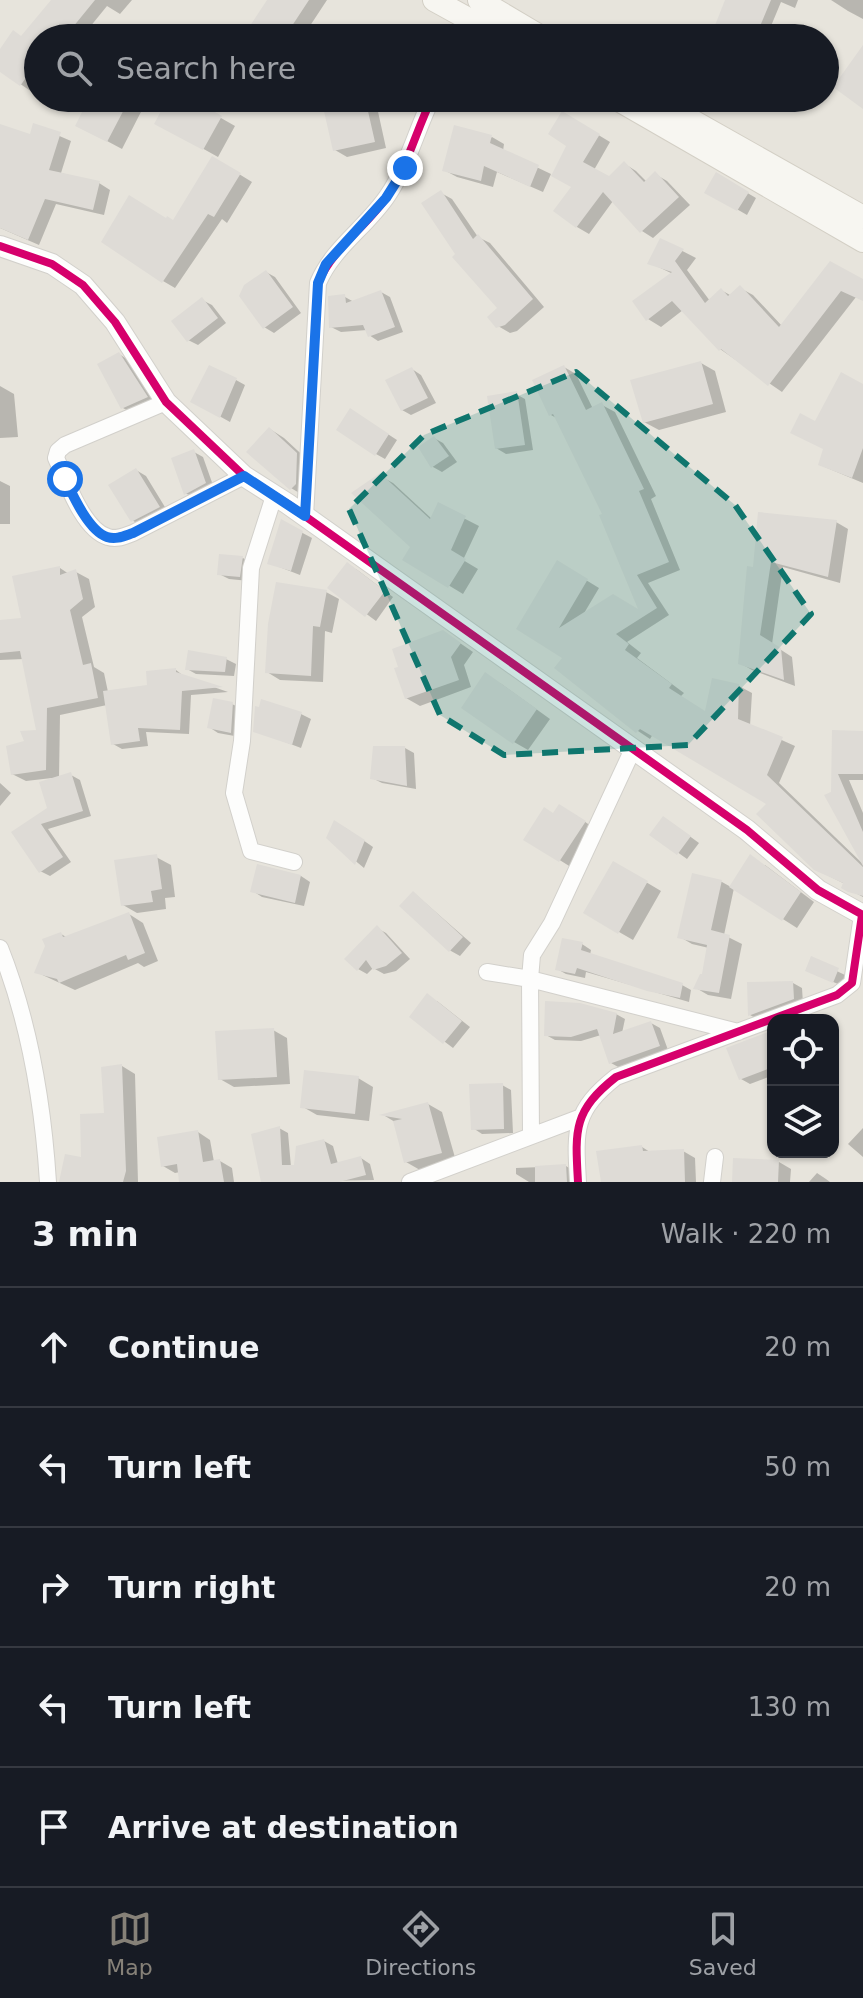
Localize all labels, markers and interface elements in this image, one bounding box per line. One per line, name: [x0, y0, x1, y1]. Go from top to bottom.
search box: [24, 24, 839, 112]
icon: search: [52, 46, 96, 90]
text: Search here: [116, 51, 296, 86]
route end: [387, 150, 423, 186]
route start: [47, 461, 83, 497]
map controls: [767, 1014, 839, 1158]
button: locate: [767, 1014, 839, 1086]
button: layers: [767, 1086, 839, 1158]
text: 3 min: [32, 1214, 139, 1254]
text: Walk · 220 m: [661, 1219, 831, 1249]
icon: ahead: [32, 1325, 76, 1369]
text: Continue: [108, 1330, 260, 1365]
text: 20 m: [764, 1332, 831, 1362]
icon: left: [32, 1445, 76, 1489]
text: Turn left: [108, 1450, 251, 1485]
text: 50 m: [764, 1452, 831, 1482]
icon: right: [32, 1565, 76, 1609]
text: Turn right: [108, 1570, 275, 1605]
text: 20 m: [764, 1572, 831, 1602]
icon: left: [32, 1685, 76, 1729]
text: Turn left: [108, 1690, 251, 1725]
text: 130 m: [748, 1692, 831, 1722]
icon: arrive: [32, 1805, 76, 1849]
text: Arrive at destination: [108, 1810, 459, 1845]
tab: Map: [106, 1907, 153, 1980]
tab: Directions: [365, 1907, 476, 1980]
tab: Saved: [689, 1907, 757, 1980]

